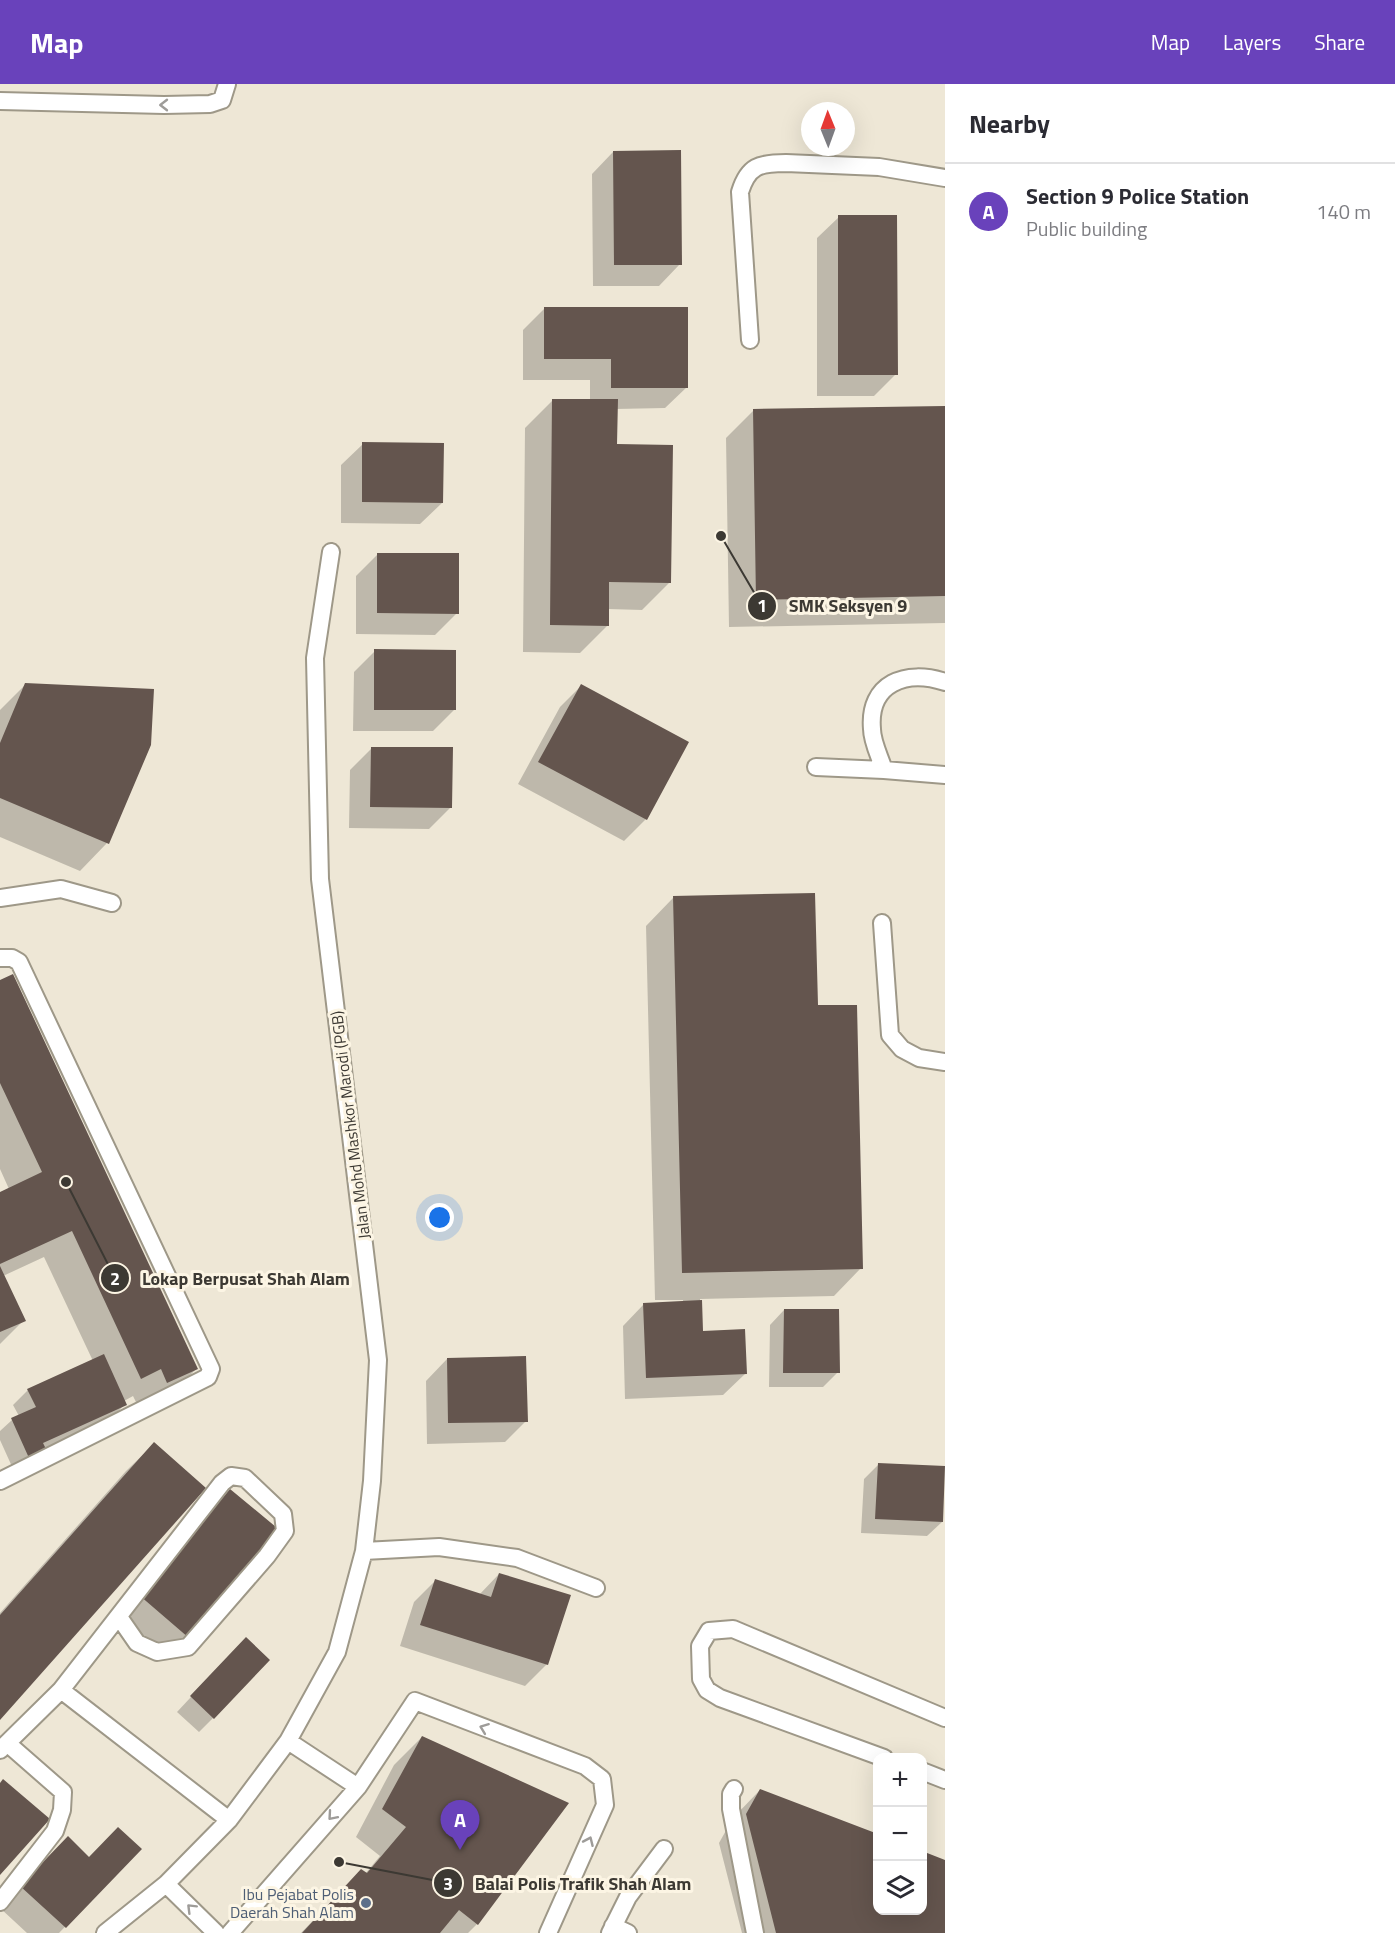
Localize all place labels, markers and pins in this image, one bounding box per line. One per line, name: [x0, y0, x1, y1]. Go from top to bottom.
callout: SMK Seksyen 9: [747, 588, 919, 624]
callout: Lokap Berpusat Shah Alam: [100, 1260, 362, 1296]
pin: A: [440, 1800, 480, 1850]
callout: Balai Polis Trafik Shah Alam: [433, 1865, 703, 1901]
place label: Ibu Pejabat Polis Daerah Shah Alam: [230, 1882, 354, 1924]
marker: Ibu Pejabat Polis Daerah Shah Alam: [359, 1896, 373, 1910]

